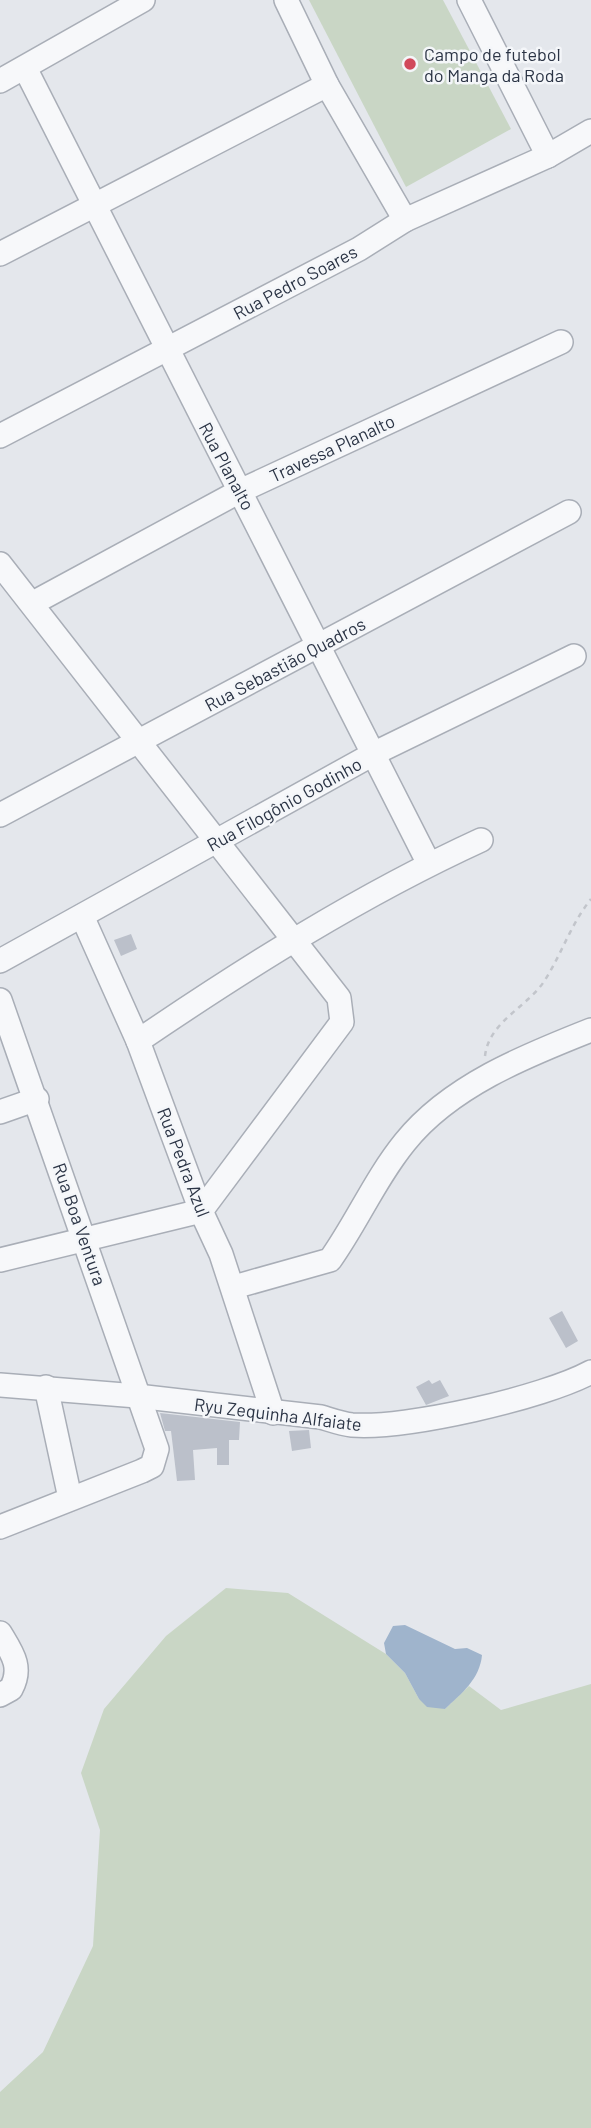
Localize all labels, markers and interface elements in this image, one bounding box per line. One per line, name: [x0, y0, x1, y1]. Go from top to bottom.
place label: Campo de futebol do Manga da Roda: [424, 43, 564, 86]
marker: Campo de futebol do Manga da Roda: [402, 56, 418, 72]
street label: Rua Pedro Soares: [229, 240, 361, 324]
street label: Travessa Planalto: [266, 409, 398, 487]
street label: Rua Planalto: [195, 418, 259, 514]
street label: Rua Sebastião Quadros: [201, 612, 369, 716]
street label: Rua Filogônio Godinho: [203, 752, 365, 856]
street label: Rua Pedra Azul: [153, 1104, 215, 1220]
street label: Rua Boa Ventura: [49, 1160, 111, 1288]
street label: Ryu Zequinha Alfaiate: [193, 1393, 363, 1435]

